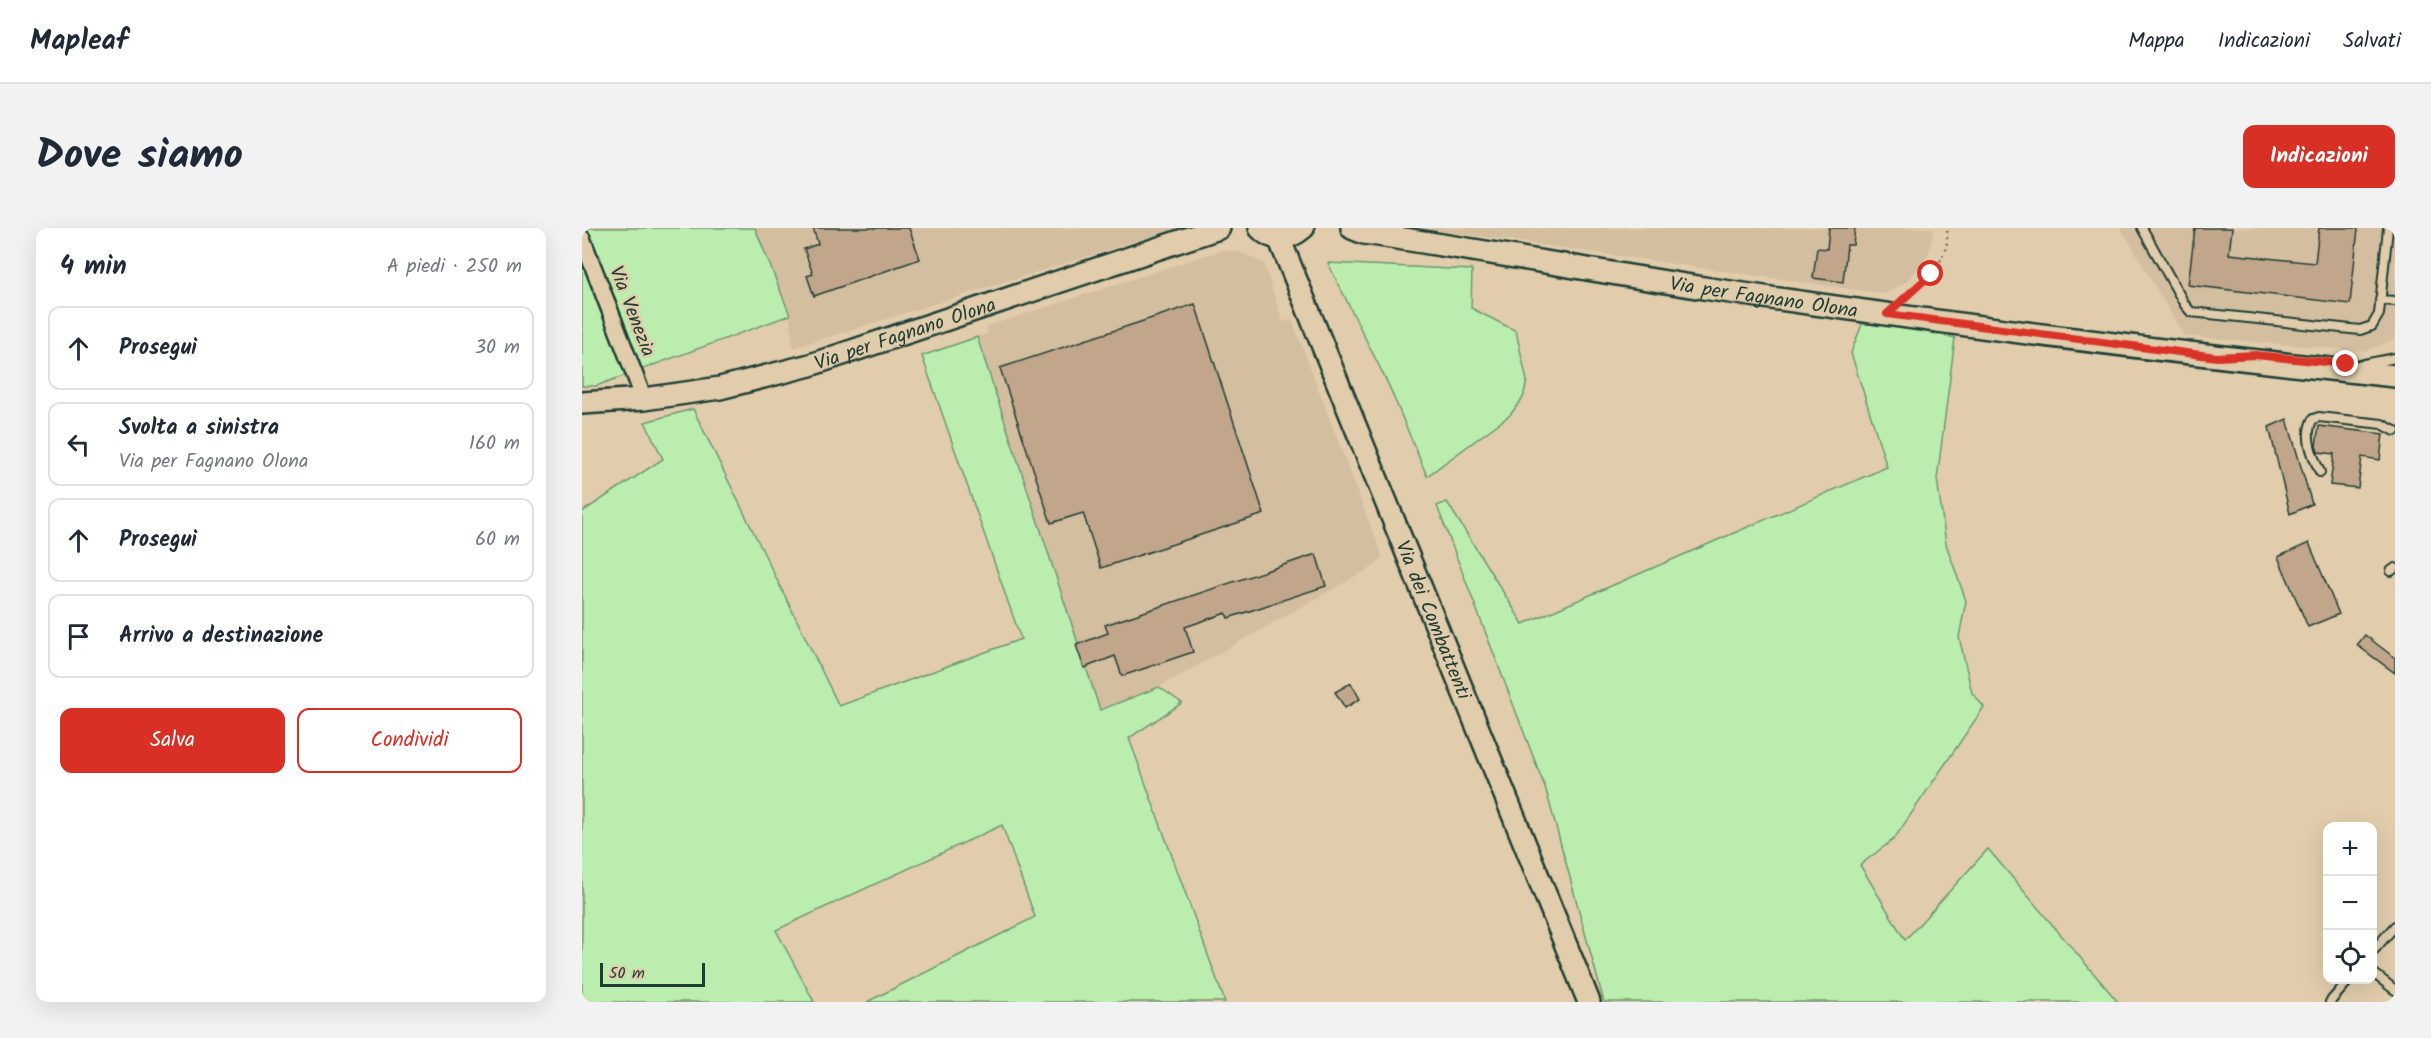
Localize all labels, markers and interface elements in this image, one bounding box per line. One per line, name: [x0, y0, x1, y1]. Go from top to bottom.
text: Mapleaf: [30, 19, 128, 64]
text: Mappa: [2128, 25, 2185, 58]
text: Indicazioni: [2218, 25, 2310, 58]
text: Salvati: [2343, 25, 2401, 58]
text: Dove siamo: [36, 123, 243, 190]
button: Indicazioni: [2243, 125, 2395, 188]
text: 4 min: [60, 246, 127, 288]
text: A piedi · 250 m: [387, 251, 522, 283]
route start: [1917, 260, 1943, 286]
street label: Via Venezia: [599, 262, 663, 362]
street label: Via per Fagnano Olona: [1667, 269, 1860, 328]
street label: Via per Fagnano Olona: [811, 290, 1001, 380]
text: Prosegui: [119, 331, 197, 366]
icon: ahead: [62, 332, 95, 365]
text: 30 m: [475, 332, 520, 364]
route end: [2332, 350, 2358, 376]
text: Svolta a sinistra: [119, 411, 279, 446]
icon: left: [62, 428, 95, 461]
text: 160 m: [469, 428, 520, 460]
text: Via per Fagnano Olona: [119, 446, 308, 478]
text: Prosegui: [119, 523, 197, 558]
icon: ahead: [62, 524, 95, 557]
text: 60 m: [475, 524, 520, 556]
street label: Via dei Combattenti: [1385, 536, 1479, 706]
text: Arrivo a destinazione: [119, 619, 323, 654]
icon: arrive: [62, 620, 95, 653]
button: Salva: [60, 708, 285, 773]
button: Condividi: [297, 708, 522, 773]
map controls: [2323, 822, 2377, 984]
button: +: [2323, 822, 2377, 876]
button: −: [2323, 876, 2377, 930]
button: locate: [2323, 930, 2377, 984]
scale bar: [600, 960, 705, 988]
text: 50 m: [609, 961, 645, 986]

